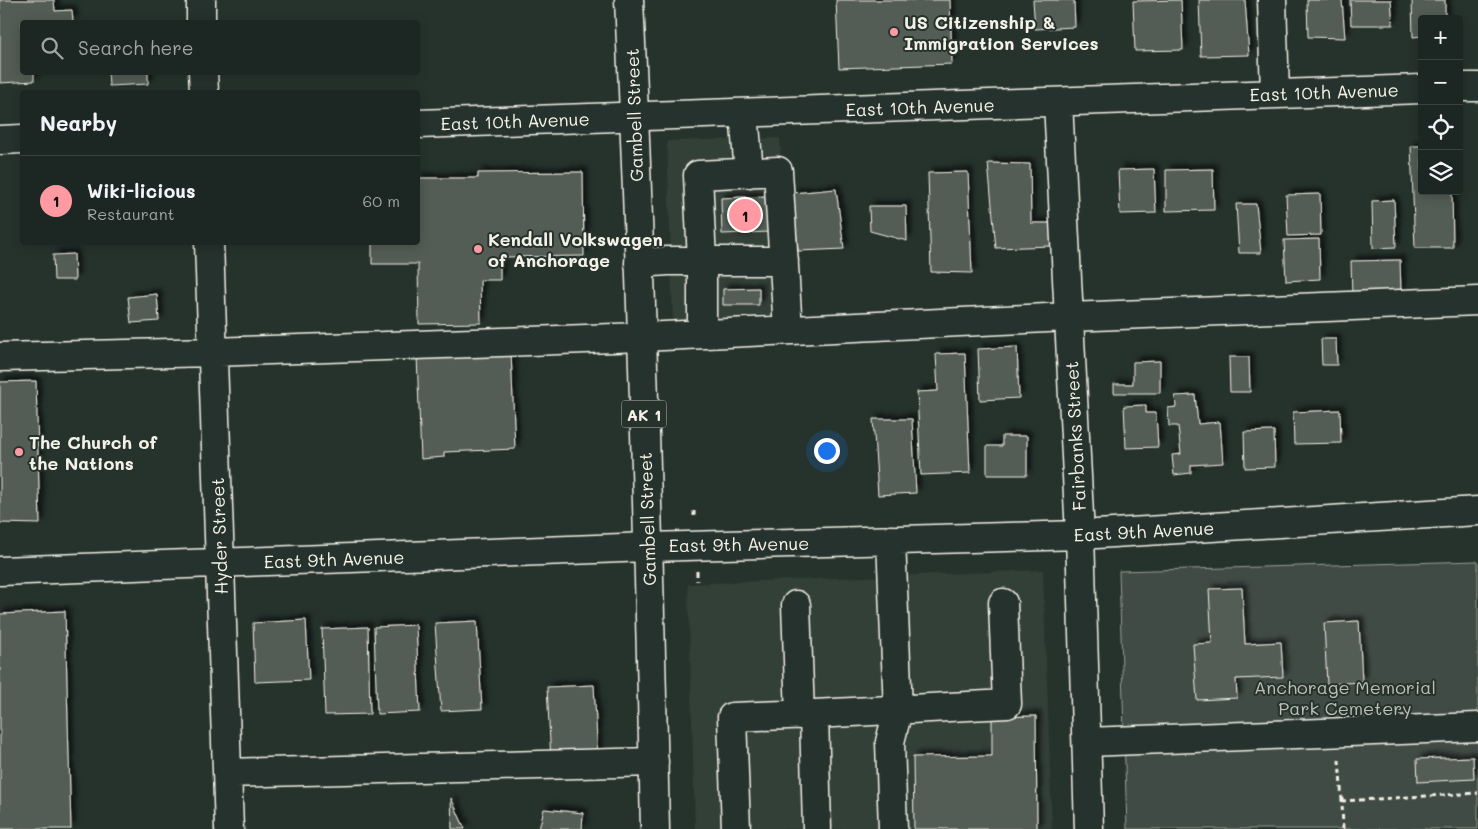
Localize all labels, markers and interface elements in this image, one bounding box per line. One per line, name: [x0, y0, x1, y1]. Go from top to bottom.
place label: US Citizenship & Immigration Services: [904, 10, 1099, 55]
map controls: [1418, 15, 1463, 195]
button: +: [1418, 15, 1463, 60]
search box: [20, 20, 420, 75]
marker: US Citizenship & Immigration Services: [888, 26, 900, 38]
icon: search: [38, 34, 66, 62]
text: Search here: [78, 35, 194, 60]
street label: Gambell Street: [620, 48, 648, 182]
button: −: [1418, 60, 1463, 105]
street label: East 10th Avenue: [1249, 77, 1399, 107]
street label: East 10th Avenue: [845, 92, 995, 122]
button: locate: [1418, 105, 1463, 150]
street label: East 10th Avenue: [440, 106, 590, 136]
text: Nearby: [40, 109, 117, 136]
button: layers: [1418, 150, 1463, 195]
text: Wiki-licious: [87, 178, 196, 203]
text: 1: [52, 190, 60, 211]
text: 60 m: [363, 190, 400, 211]
pin: 1: [729, 196, 761, 234]
text: Restaurant: [87, 203, 175, 224]
place label: Kendall Volkswagen of Anchorage: [488, 227, 663, 272]
marker: Kendall Volkswagen of Anchorage: [472, 243, 484, 255]
street label: Fairbanks Street: [1059, 361, 1091, 511]
road number: AK 1: [622, 400, 666, 428]
place label: The Church of the Nations: [29, 430, 157, 475]
your location: [814, 438, 840, 464]
marker: The Church of the Nations: [13, 446, 25, 458]
street label: Gambell Street: [633, 452, 661, 586]
street label: Hyder Street: [205, 477, 233, 595]
street label: East 9th Avenue: [1073, 515, 1215, 547]
street label: East 9th Avenue: [668, 531, 810, 557]
street label: East 9th Avenue: [263, 545, 405, 573]
park label: Anchorage Memorial Park Cemetery: [1254, 675, 1436, 720]

